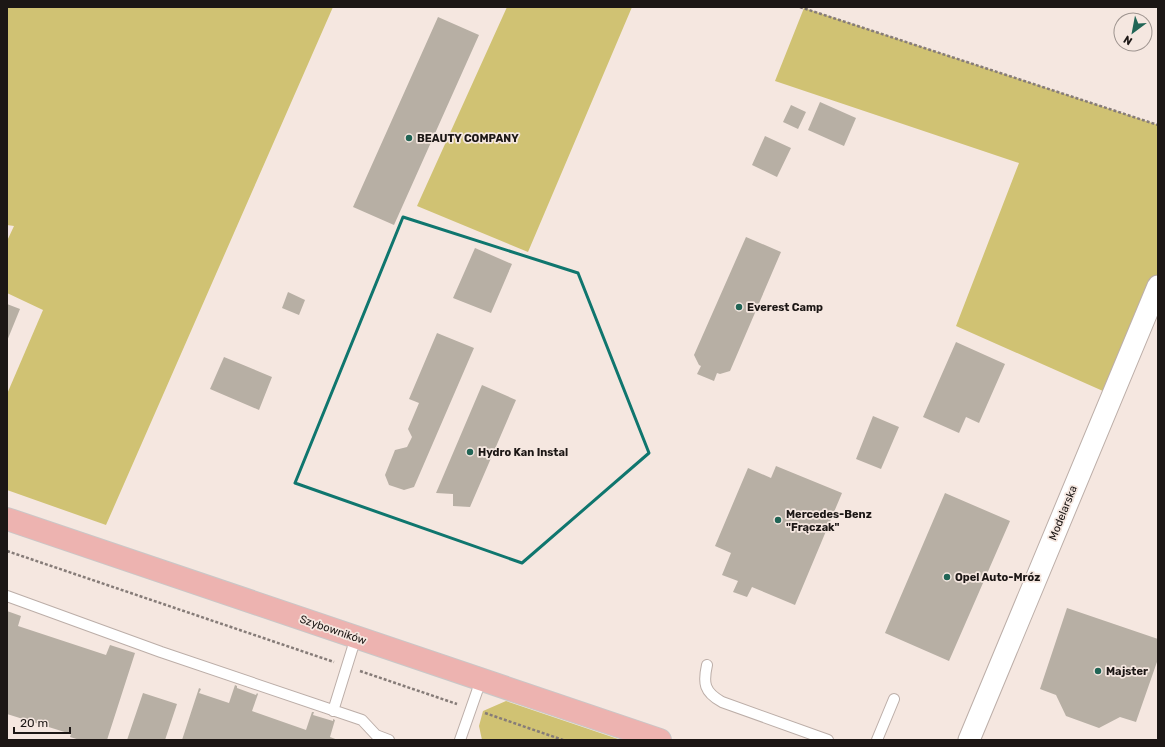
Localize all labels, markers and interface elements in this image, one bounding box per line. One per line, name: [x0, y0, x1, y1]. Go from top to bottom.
north arrow: [1113, 12, 1153, 52]
text: N: [1121, 32, 1135, 48]
place label: BEAUTY COMPANY: [417, 132, 519, 145]
marker: BEAUTY COMPANY: [404, 133, 414, 143]
place label: Everest Camp: [747, 301, 823, 314]
marker: Everest Camp: [734, 302, 744, 312]
place label: Hydro Kan Instal: [478, 446, 568, 459]
marker: Hydro Kan Instal: [465, 447, 475, 457]
street label: Modelarska: [1046, 484, 1080, 542]
place label: Mercedes-Benz "Frączak": [786, 508, 872, 534]
marker: Mercedes-Benz "Frączak": [773, 515, 783, 525]
place label: Opel Auto-Mróz: [955, 571, 1040, 584]
marker: Opel Auto-Mróz: [942, 572, 952, 582]
street label: Szybowników: [298, 612, 368, 648]
place label: Majster: [1106, 665, 1148, 678]
marker: Majster: [1093, 666, 1103, 676]
scale bar: [14, 709, 70, 735]
text: 20 m: [20, 716, 48, 730]

